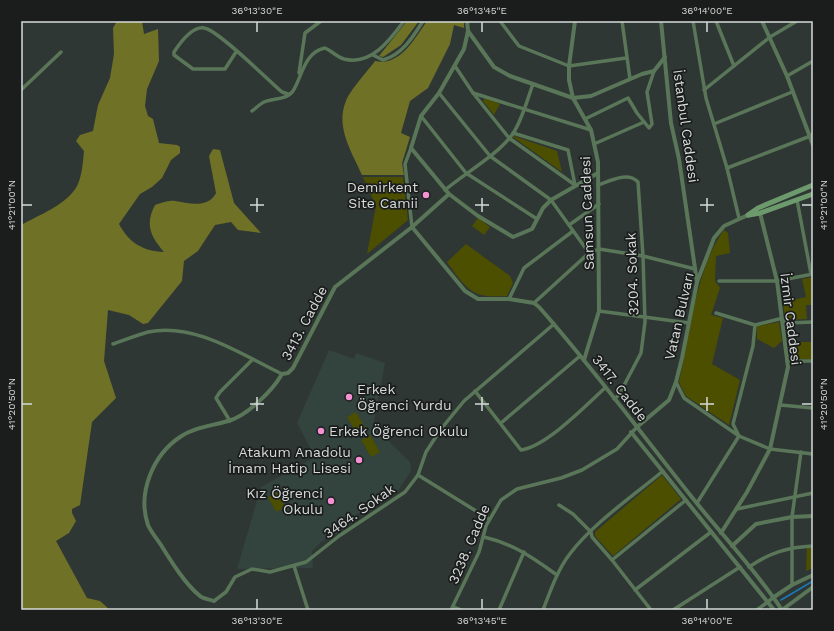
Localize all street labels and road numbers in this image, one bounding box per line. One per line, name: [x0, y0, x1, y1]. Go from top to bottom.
street label: İstanbul Caddesi: [670, 68, 702, 184]
street label: Samsun Caddesi: [577, 156, 597, 270]
street label: 3204. Sokak: [623, 232, 641, 316]
street label: Vatan Bulvarı: [661, 271, 697, 361]
street label: İzmir Caddesi: [777, 272, 805, 366]
street label: 3413. Cadde: [278, 283, 330, 363]
street label: 3417. Cadde: [589, 352, 651, 424]
street label: 3464. Sokak: [320, 481, 398, 541]
street label: 3238. Cadde: [445, 502, 493, 586]

